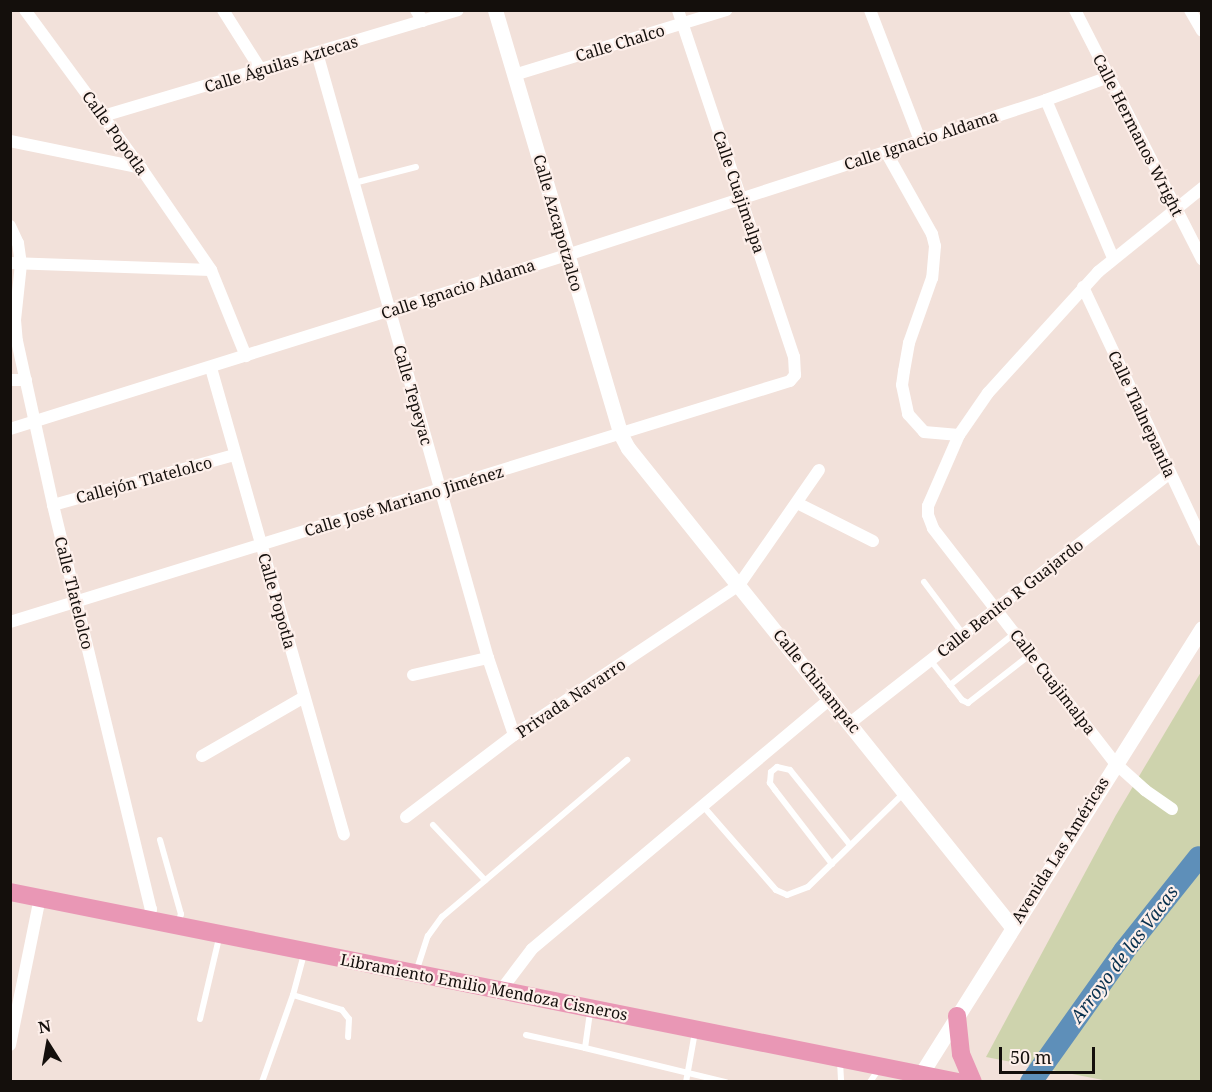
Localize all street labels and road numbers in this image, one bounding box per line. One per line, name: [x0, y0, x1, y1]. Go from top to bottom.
street label: Calle Chalco: [573, 20, 667, 66]
street label: Calle Águilas Aztecas: [202, 32, 360, 96]
street label: Calle Hermanos Wright: [1089, 51, 1187, 219]
street label: Calle Popotla: [78, 87, 152, 179]
street label: Calle Ignacio Aldama: [842, 106, 1000, 174]
street label: Calle Cuajimalpa: [709, 128, 769, 256]
street label: Calle Azcapotzalco: [529, 152, 587, 294]
street label: Calle Ignacio Aldama: [379, 255, 537, 323]
street label: Calle Tepeyac: [390, 343, 436, 447]
street label: Calle Tlalnepantla: [1104, 347, 1180, 481]
street label: Callejón Tlatelolco: [74, 453, 214, 507]
street label: Calle José Mariano Jiménez: [302, 462, 506, 540]
street label: Calle Tlatelolco: [51, 535, 97, 651]
street label: Calle Benito R Guajardo: [933, 535, 1087, 661]
street label: Calle Popotla: [254, 551, 300, 651]
street label: Calle Chinampac: [769, 625, 865, 737]
street label: Calle Cuajimalpa: [1006, 626, 1100, 738]
street label: Privada Navarro: [513, 654, 629, 742]
street label: Avenida Las Américas: [1007, 773, 1113, 927]
street label: Libramiento Emilio Mendoza Cisneros: [339, 950, 629, 1024]

